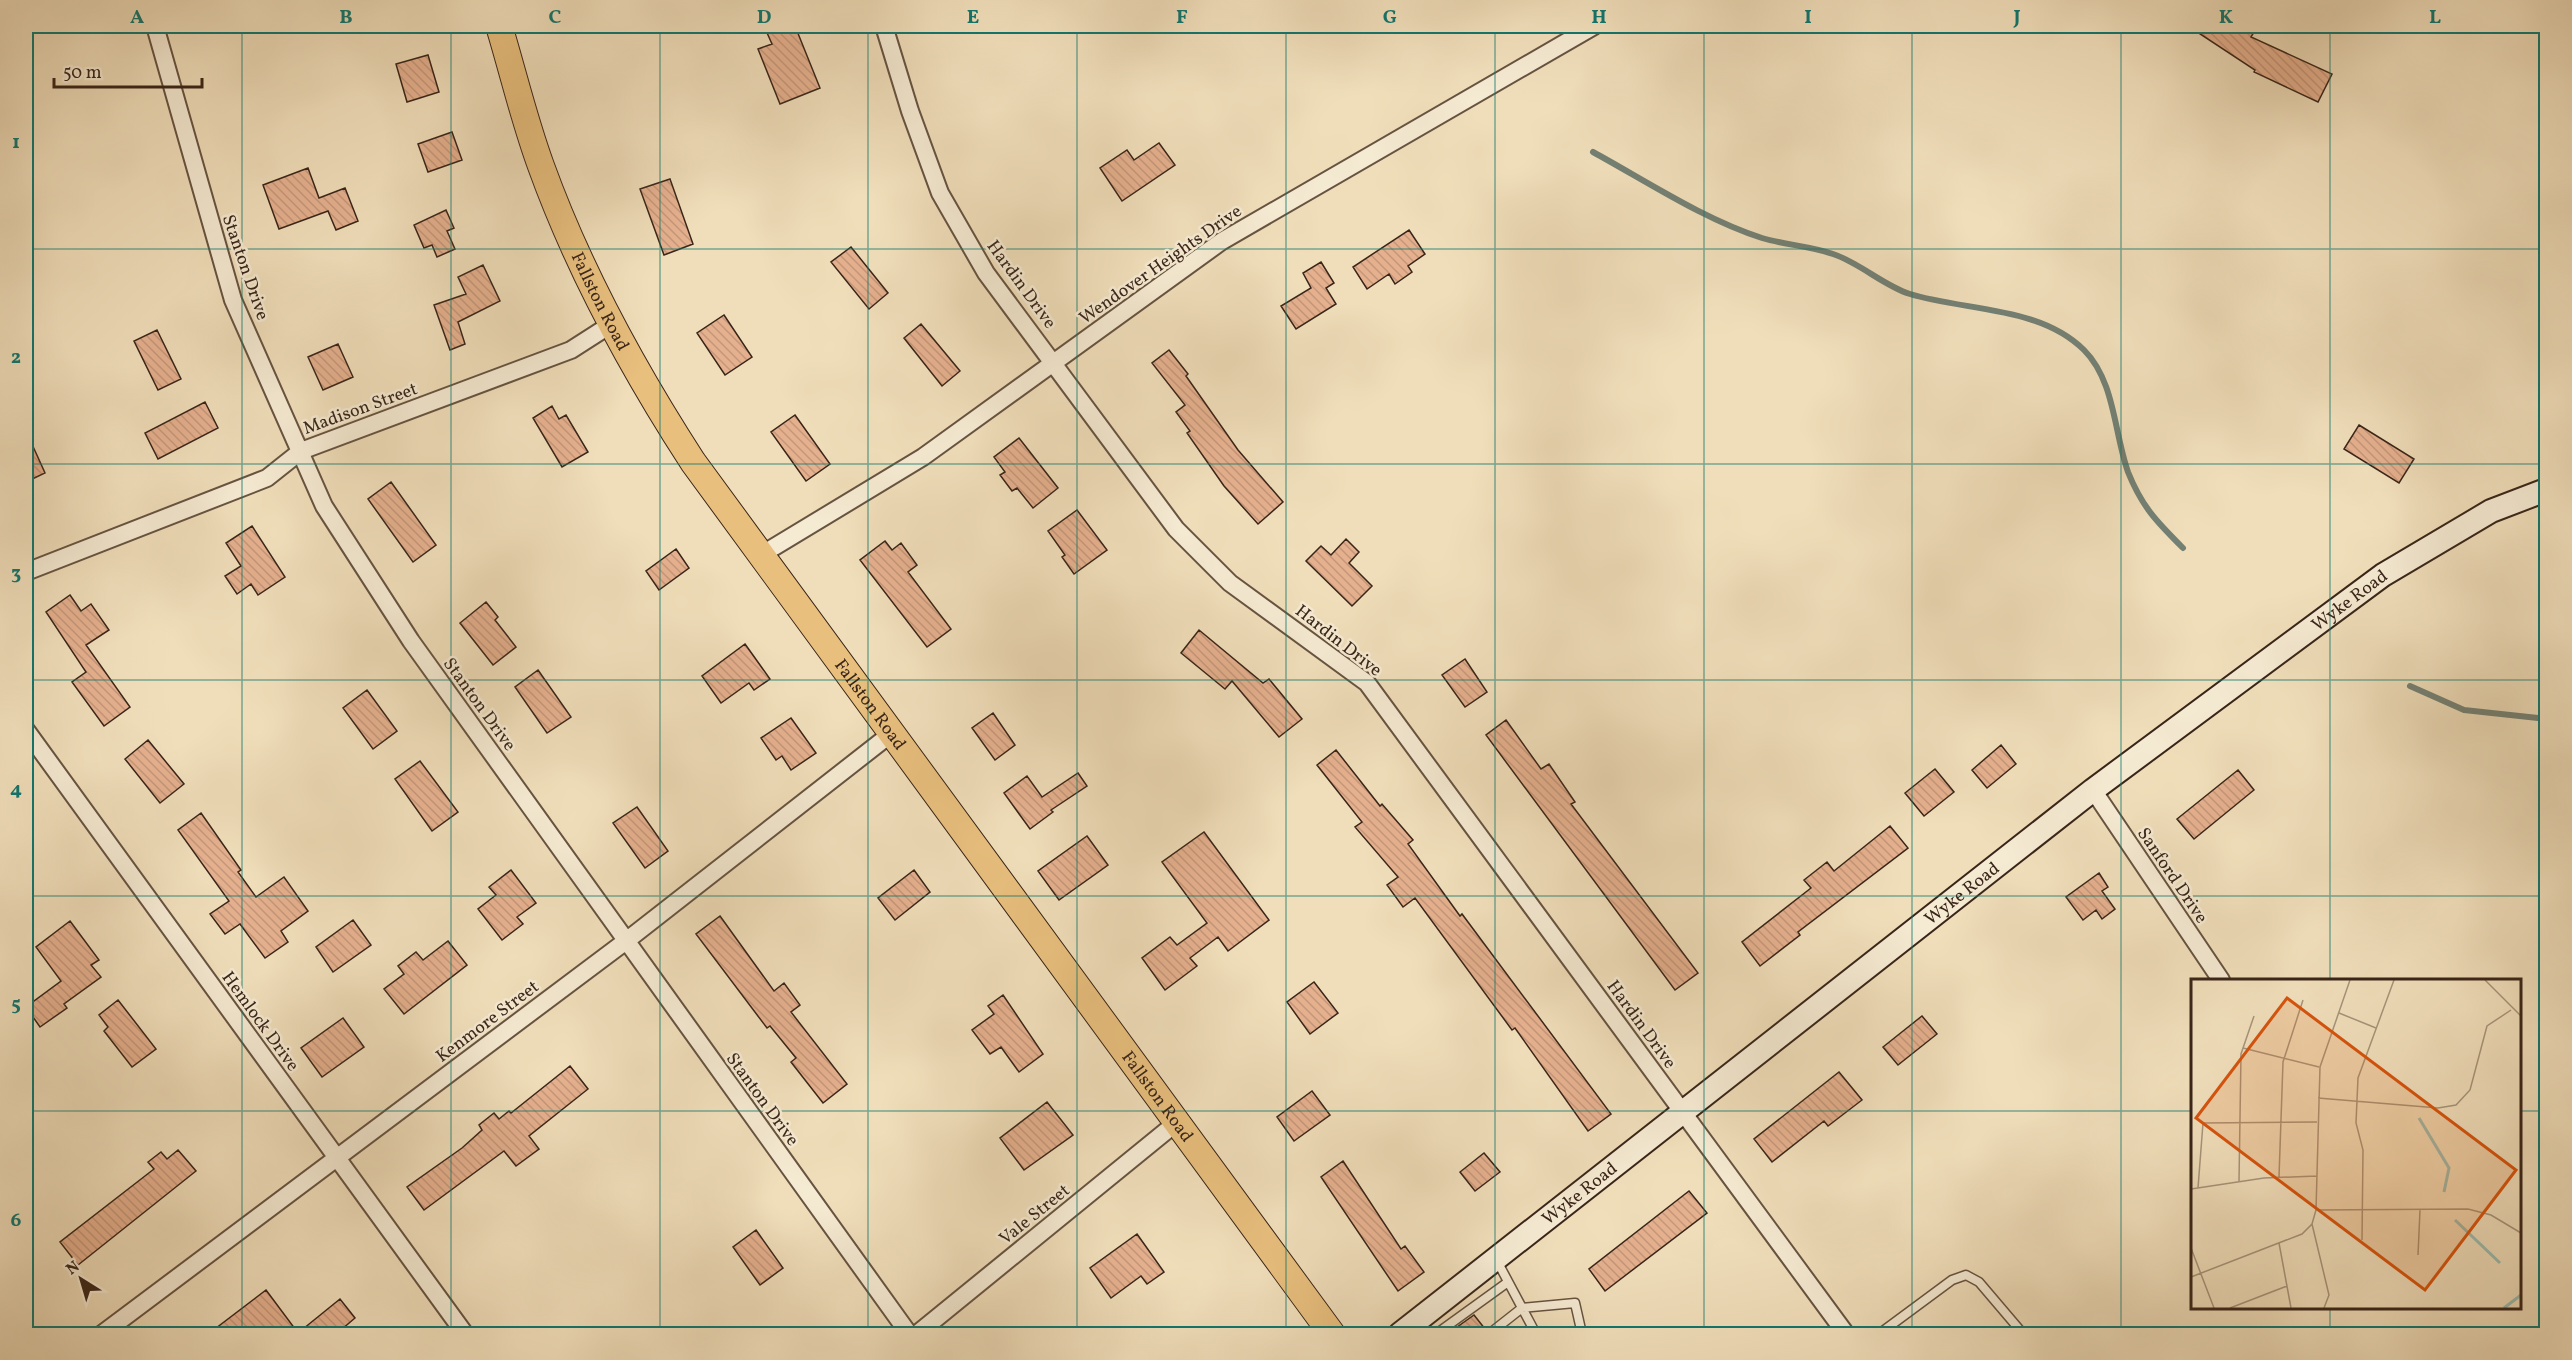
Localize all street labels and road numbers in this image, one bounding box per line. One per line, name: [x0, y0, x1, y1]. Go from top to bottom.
street label: Wendover Heights Drive: [1074, 200, 1247, 331]
street label: Stanton Drive: [215, 211, 274, 324]
street label: Hardin Drive: [980, 235, 1061, 334]
street label: Fallston Road: [564, 249, 635, 356]
street label: Madison Street: [300, 377, 421, 442]
street label: Wyke Road: [2307, 565, 2394, 638]
street label: Hardin Drive: [1289, 599, 1387, 683]
street label: Stanton Drive: [436, 653, 521, 757]
street label: Fallston Road: [827, 654, 911, 756]
street label: Sanford Drive: [2130, 823, 2213, 929]
street label: Wyke Road: [1920, 857, 2005, 932]
street label: Hemlock Drive: [215, 967, 305, 1077]
street label: Kenmore Street: [431, 975, 545, 1069]
street label: Hardin Drive: [1600, 975, 1681, 1074]
street label: Fallston Road: [1115, 1046, 1198, 1148]
street label: Stanton Drive: [719, 1048, 804, 1152]
street label: Wyke Road: [1537, 1157, 1623, 1232]
street label: Vale Street: [994, 1179, 1076, 1251]

